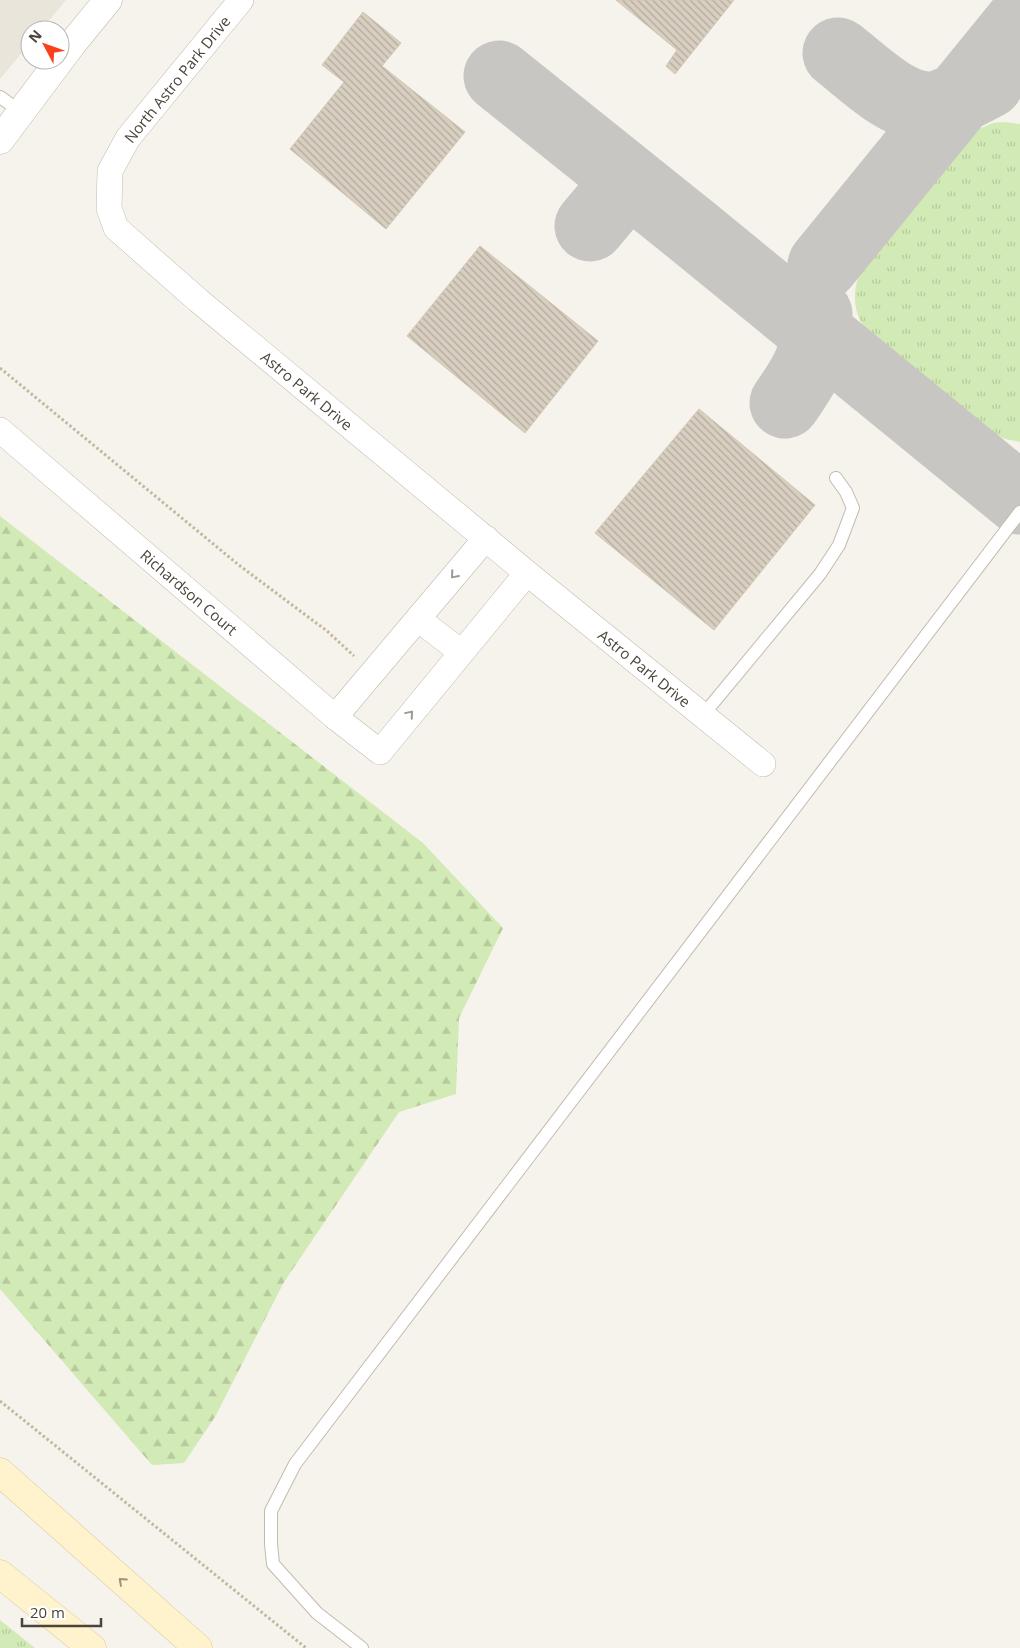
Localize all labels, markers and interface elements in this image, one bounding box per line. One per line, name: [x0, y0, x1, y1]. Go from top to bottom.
street label: North Astro Park Drive: [120, 11, 234, 147]
north arrow: [20, 20, 70, 70]
text: N: [24, 26, 46, 47]
street label: Astro Park Drive: [257, 347, 357, 434]
street label: Richardson Court: [136, 545, 242, 639]
one-way arrow: [450, 569, 459, 578]
street label: Astro Park Drive: [594, 625, 695, 711]
one-way arrow: [405, 711, 413, 720]
one-way arrow: [118, 1578, 127, 1587]
scale bar: [22, 1596, 101, 1628]
text: 20 m: [30, 1602, 65, 1622]

